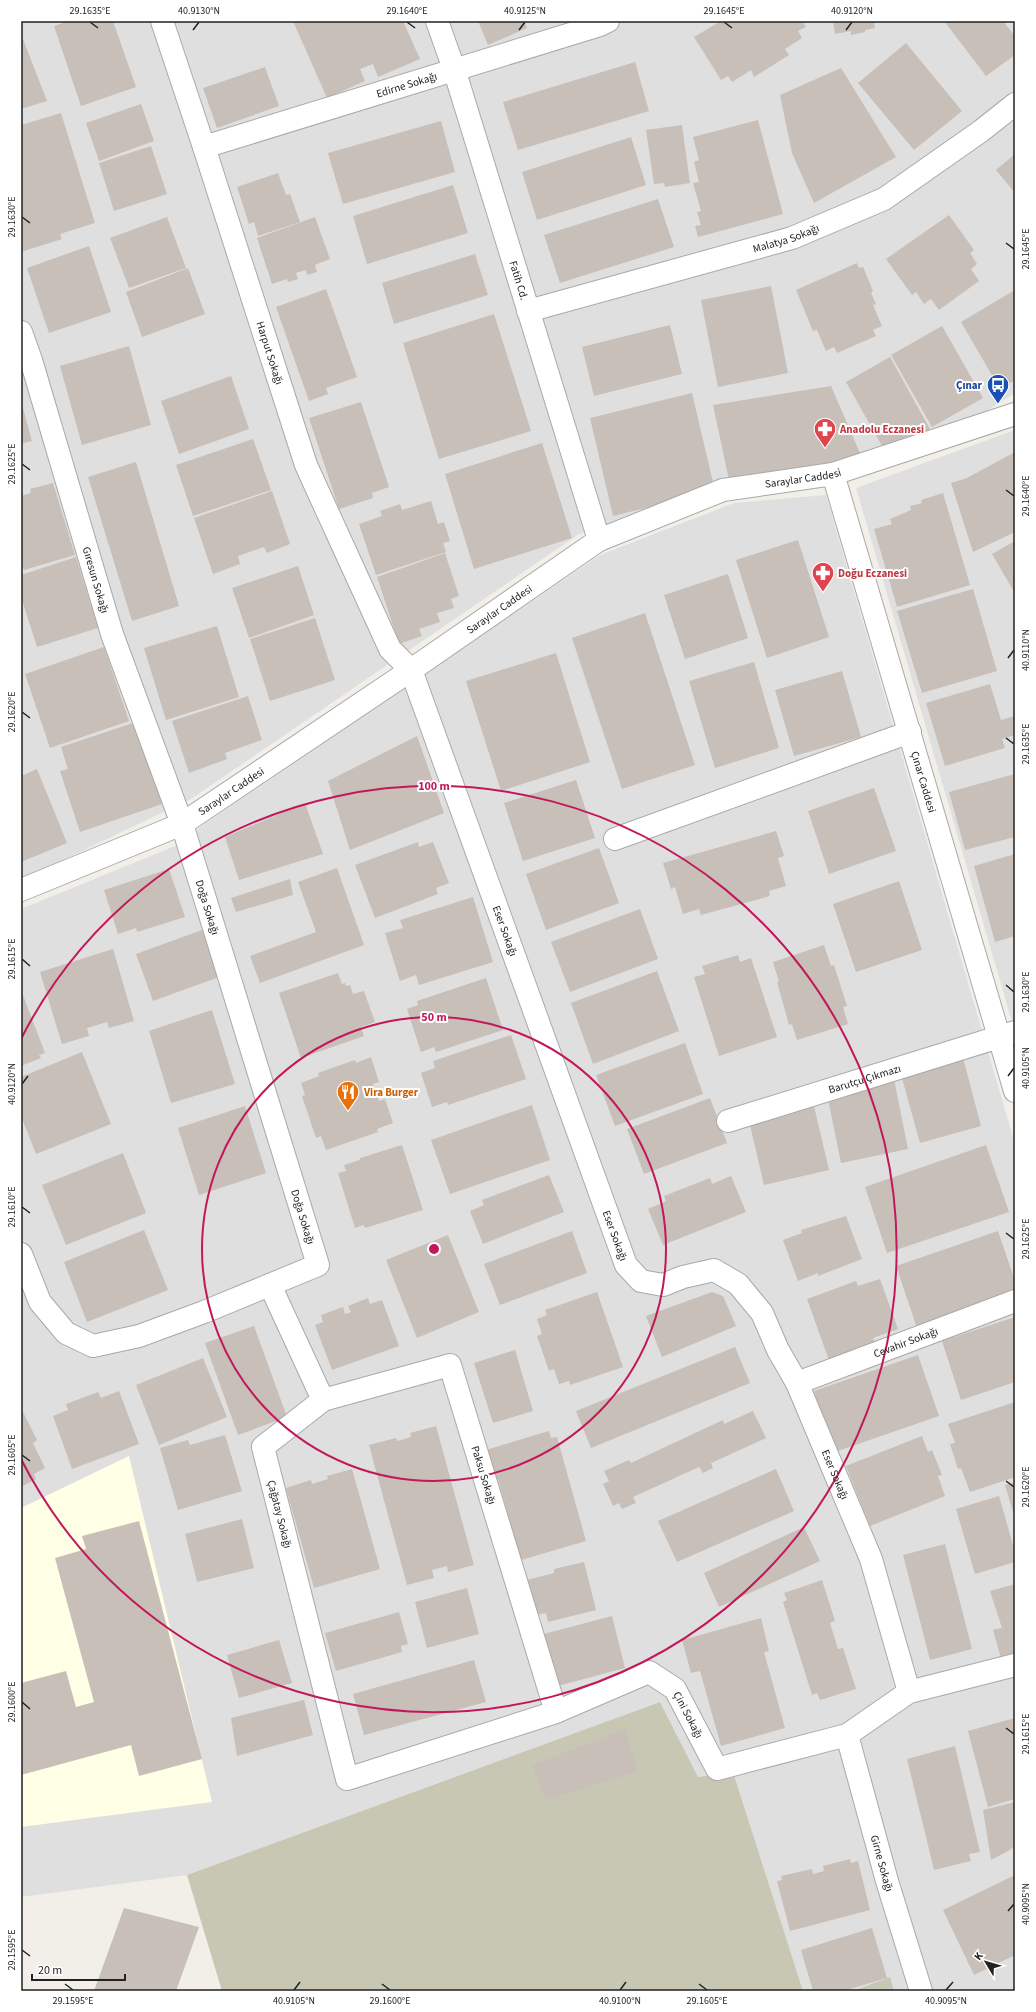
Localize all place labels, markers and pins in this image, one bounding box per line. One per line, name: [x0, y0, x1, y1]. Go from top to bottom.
bus stop icon: Çınar: [985, 372, 1011, 405]
place label: Çınar: [956, 378, 983, 393]
pharmacy icon: Anadolu Eczanesi: [812, 416, 838, 449]
place label: Anadolu Eczanesi: [839, 422, 924, 437]
pharmacy icon: Doğu Eczanesi: [810, 560, 836, 593]
place label: Doğu Eczanesi: [838, 566, 907, 581]
restaurant icon: Vira Burger: [335, 1079, 361, 1112]
place label: Vira Burger: [363, 1085, 419, 1100]
centre of rings: [427, 1242, 441, 1256]

